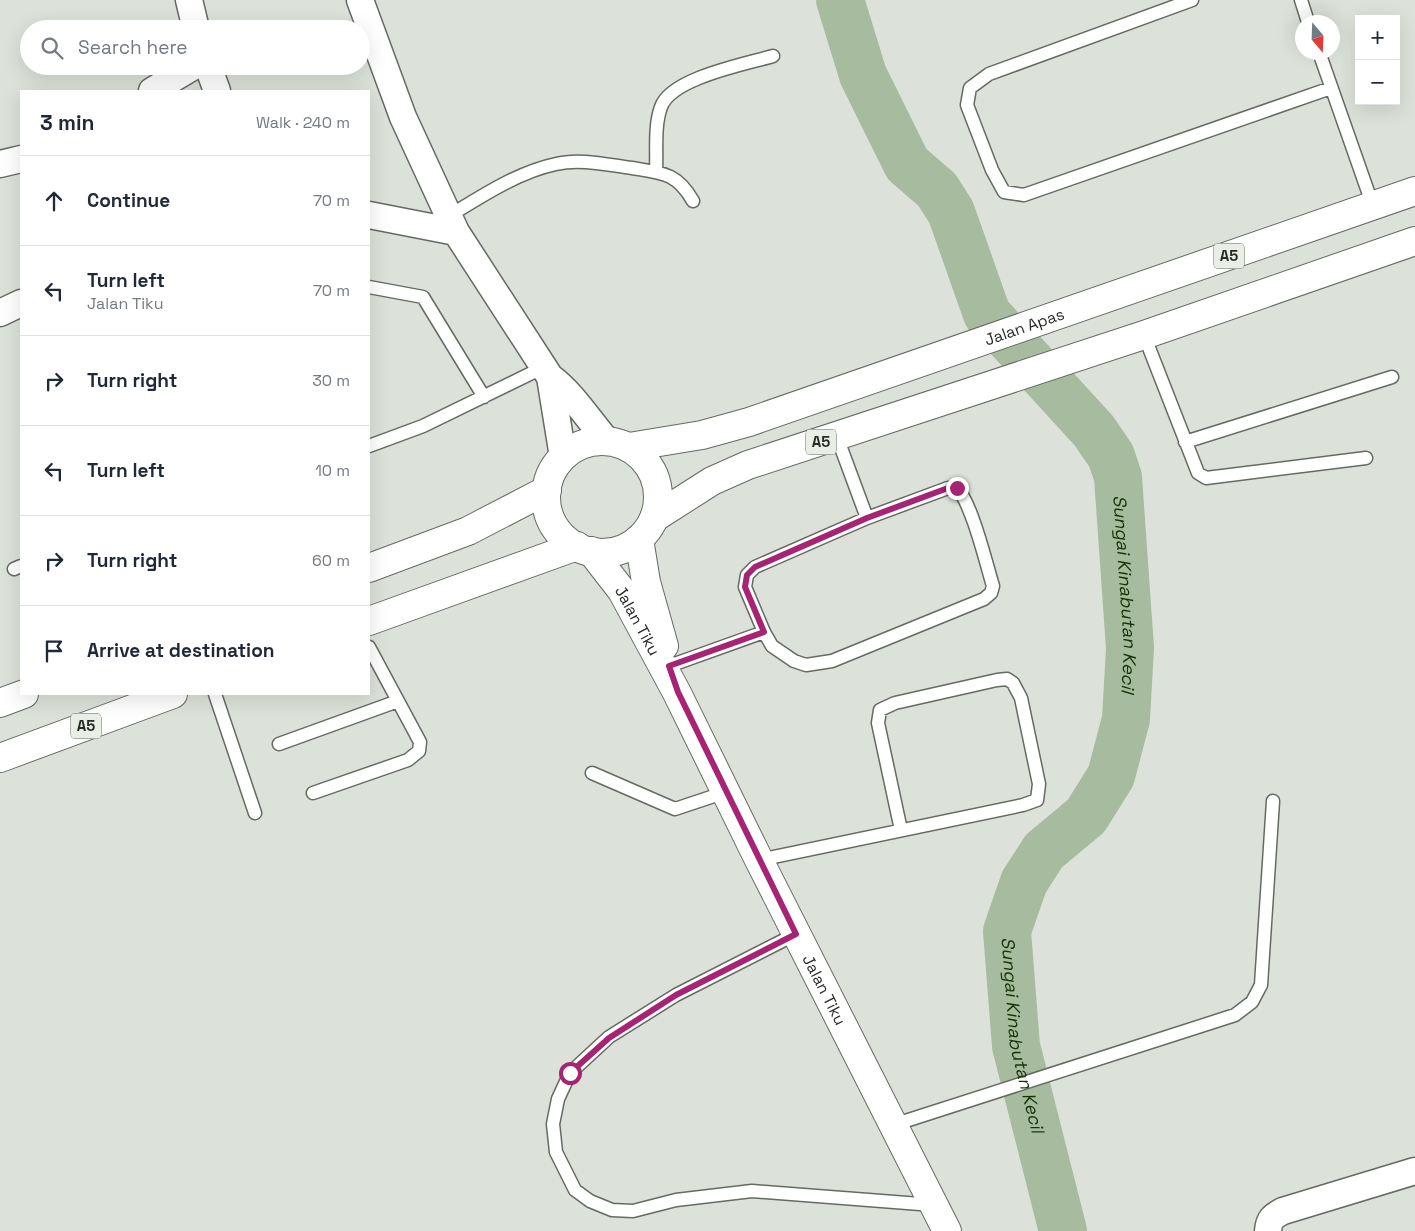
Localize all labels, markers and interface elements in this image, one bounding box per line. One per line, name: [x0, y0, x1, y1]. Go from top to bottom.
north arrow: [1295, 15, 1340, 60]
map controls: [1355, 15, 1400, 105]
button: +: [1355, 15, 1400, 60]
search box: [20, 20, 370, 75]
icon: search: [38, 34, 66, 62]
text: Search here: [78, 35, 188, 60]
button: −: [1355, 60, 1400, 105]
text: 3 min: [40, 109, 95, 136]
text: Walk · 240 m: [256, 112, 350, 133]
icon: ahead: [40, 187, 68, 215]
text: Continue: [87, 188, 170, 213]
text: 70 m: [313, 190, 350, 211]
road number: A5: [1214, 244, 1244, 268]
text: Turn left: [87, 268, 165, 293]
icon: left: [40, 277, 68, 305]
text: 70 m: [313, 280, 350, 301]
text: Jalan Tiku: [87, 293, 164, 314]
street label: Jalan Apas: [982, 303, 1067, 351]
icon: right: [40, 367, 68, 395]
text: Turn right: [87, 368, 177, 393]
text: 30 m: [312, 370, 350, 391]
road number: A5: [806, 430, 836, 454]
icon: left: [40, 457, 68, 485]
text: Turn left: [87, 458, 165, 483]
text: 10 m: [315, 460, 350, 481]
route end: [946, 477, 969, 500]
water label: Sungai Kinabutan Kecil: [1108, 494, 1142, 697]
icon: right: [40, 547, 68, 575]
text: Turn right: [87, 548, 177, 573]
text: 60 m: [312, 550, 350, 571]
street label: Jalan Tiku: [610, 581, 665, 659]
icon: arrive: [40, 637, 68, 665]
text: Arrive at destination: [87, 638, 275, 663]
road number: A5: [71, 714, 101, 738]
water label: Sungai Kinabutan Kecil: [997, 936, 1050, 1138]
street label: Jalan Tiku: [798, 951, 851, 1029]
route start: [559, 1062, 582, 1085]

